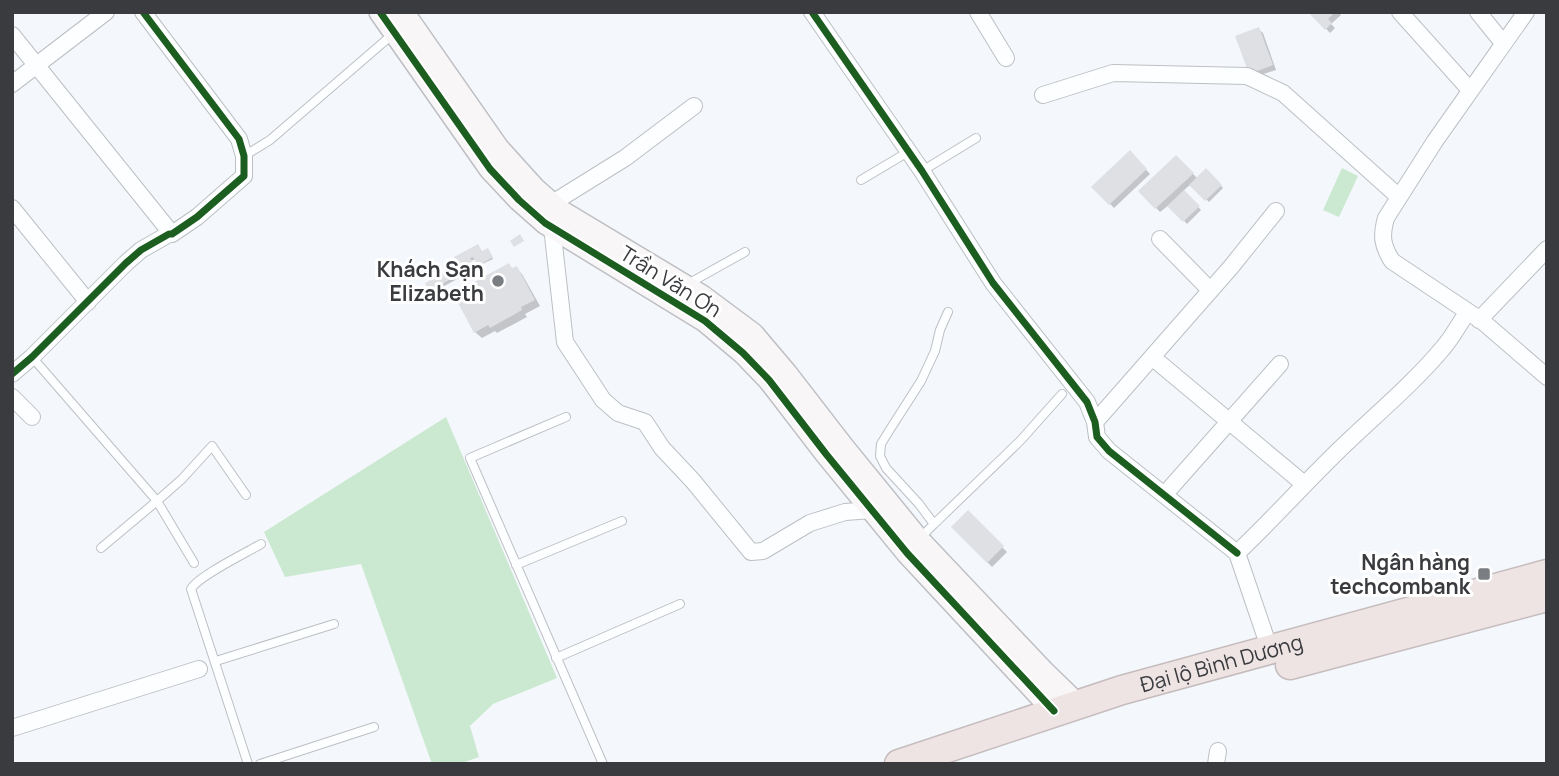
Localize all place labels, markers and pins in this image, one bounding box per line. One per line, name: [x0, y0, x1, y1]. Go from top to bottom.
place label: Khách Sạn Elizabeth: [377, 255, 484, 307]
marker: Khách Sạn Elizabeth: [490, 273, 506, 289]
place label: Ngân hàng techcombank: [1331, 548, 1471, 600]
marker: Ngân hàng techcombank: [1476, 566, 1492, 582]

